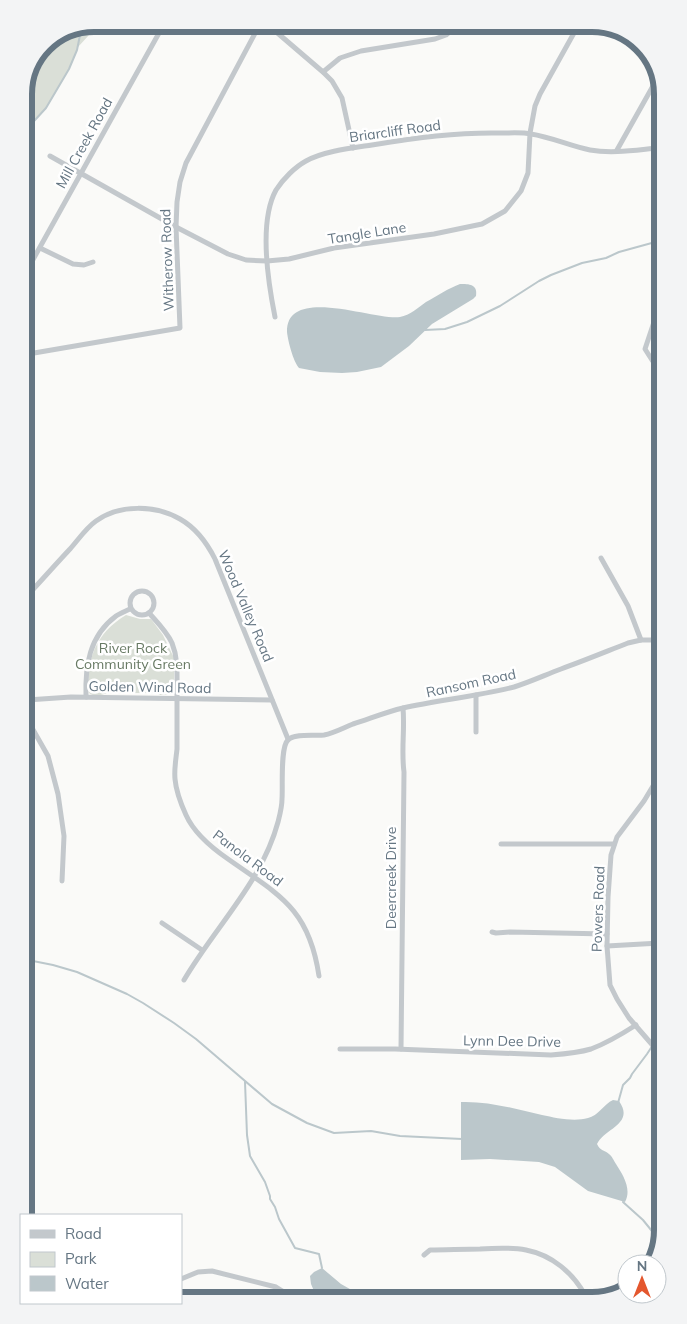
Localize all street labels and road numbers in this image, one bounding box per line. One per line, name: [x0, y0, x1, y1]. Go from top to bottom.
street label: Mill Creek Road: [52, 95, 116, 191]
street label: Briarcliff Road: [348, 116, 442, 146]
street label: Witherow Road: [156, 208, 178, 312]
street label: Tangle Lane: [327, 218, 407, 248]
street label: Wood Valley Road: [214, 547, 278, 665]
street label: Ransom Road: [424, 665, 518, 701]
street label: Golden Wind Road: [88, 677, 212, 697]
street label: Panola Road: [209, 826, 287, 890]
street label: Deercreek Drive: [382, 827, 400, 929]
street label: Powers Road: [587, 866, 609, 952]
street label: Lynn Dee Drive: [463, 1031, 561, 1051]

